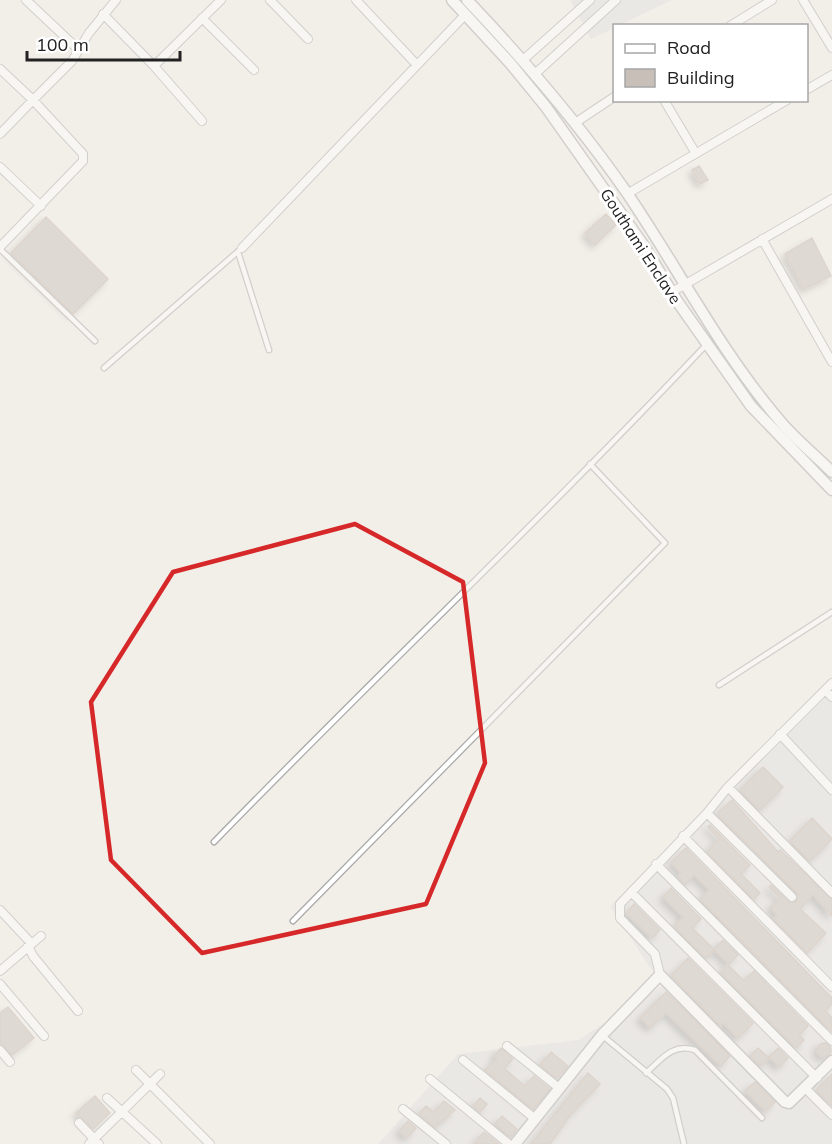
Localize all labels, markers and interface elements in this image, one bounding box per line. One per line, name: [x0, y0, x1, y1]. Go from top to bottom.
scale bar: [27, 24, 180, 62]
legend: [613, 24, 808, 102]
text: 100 m: [36, 33, 89, 56]
text: Road: [667, 36, 711, 59]
text: Building: [667, 66, 735, 89]
street label: Gouthami Enclave: [596, 184, 686, 308]

